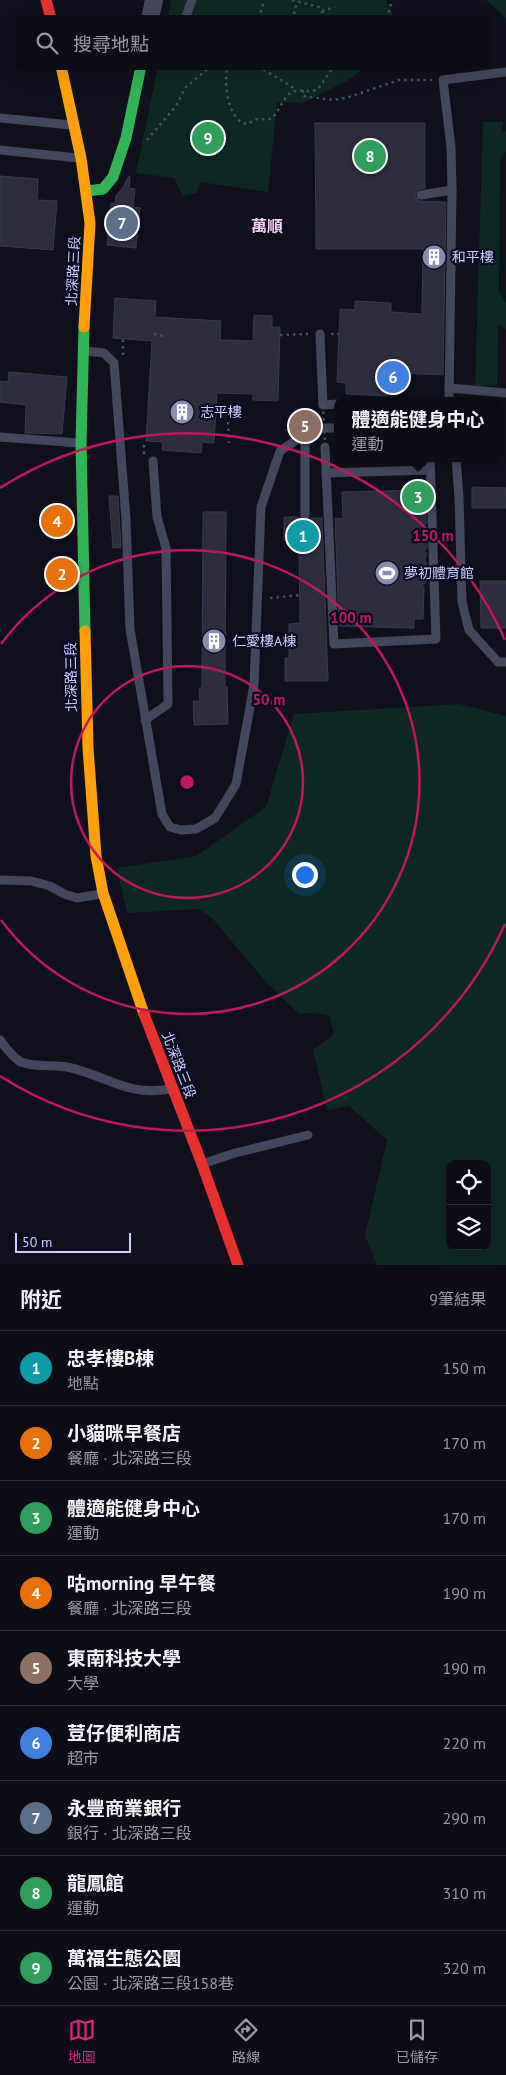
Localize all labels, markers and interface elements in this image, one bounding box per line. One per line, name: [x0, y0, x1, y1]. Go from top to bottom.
search box: [15, 15, 491, 70]
icon: search: [33, 29, 61, 57]
text: 搜尋地點: [73, 32, 149, 56]
pin: 9: [192, 119, 224, 157]
pin: 8: [354, 137, 386, 175]
pin: 7: [106, 204, 138, 242]
district label: 萬順: [251, 216, 283, 236]
street label: 北深路三段: [62, 236, 84, 306]
building icon: 和平樓: [421, 244, 447, 270]
place label: 和平樓: [452, 248, 494, 266]
pin: 6: [377, 358, 409, 396]
popup: [334, 397, 502, 462]
building icon: 志平樓: [169, 399, 195, 425]
place label: 志平樓: [200, 403, 242, 421]
pin: 5: [289, 407, 321, 445]
text: 體適能健身中心: [351, 407, 485, 431]
text: 運動: [351, 434, 384, 454]
pin: 3: [402, 478, 434, 516]
pin: 4: [41, 502, 73, 540]
pin: 1: [287, 517, 319, 555]
text: 150 m: [412, 526, 454, 545]
pin: 2: [46, 555, 78, 593]
sports icon: 夢初體育館: [374, 560, 400, 586]
place label: 夢初體育館: [404, 564, 474, 582]
text: 100 m: [330, 608, 372, 627]
building icon: 仁愛樓A棟: [201, 628, 227, 654]
place label: 仁愛樓A棟: [232, 632, 296, 650]
street label: 北深路三段: [61, 642, 81, 712]
text: 50 m: [253, 690, 285, 709]
centre of rings: [178, 773, 196, 791]
your location: [292, 862, 318, 888]
street label: 北深路三段: [158, 1029, 200, 1101]
map controls: [446, 1160, 491, 1250]
button: locate: [446, 1160, 491, 1205]
button: layers: [446, 1205, 491, 1250]
scale bar: [15, 1230, 131, 1253]
text: 50 m: [22, 1233, 52, 1251]
text: 附近: [20, 1286, 62, 1313]
text: 9筆結果: [429, 1289, 486, 1309]
text: 忠孝樓B棟: [67, 1346, 154, 1370]
text: 1: [31, 1358, 41, 1378]
text: 150 m: [443, 1358, 486, 1378]
text: 地點: [67, 1373, 99, 1393]
text: 小貓咪早餐店: [67, 1421, 181, 1445]
text: 2: [31, 1433, 41, 1453]
text: 170 m: [443, 1433, 486, 1453]
text: 餐廳 · 北深路三段: [67, 1448, 192, 1468]
text: 體適能健身中心: [67, 1496, 200, 1520]
text: 3: [31, 1508, 41, 1528]
text: 170 m: [443, 1508, 486, 1528]
text: 運動: [67, 1523, 99, 1543]
text: 咕morning 早午餐: [67, 1571, 216, 1595]
text: 4: [31, 1583, 41, 1603]
text: 190 m: [443, 1583, 486, 1603]
text: 餐廳 · 北深路三段: [67, 1598, 192, 1618]
text: 東南科技大學: [67, 1646, 181, 1670]
text: 5: [31, 1658, 41, 1678]
text: 190 m: [443, 1658, 486, 1678]
text: 大學: [67, 1673, 99, 1693]
text: 荳仔便利商店: [67, 1721, 181, 1745]
text: 6: [31, 1733, 41, 1753]
text: 220 m: [443, 1733, 486, 1753]
text: 超市: [67, 1748, 99, 1768]
text: 永豐商業銀行: [67, 1796, 181, 1820]
text: 7: [31, 1808, 41, 1828]
text: 290 m: [443, 1808, 486, 1828]
text: 銀行 · 北深路三段: [67, 1823, 192, 1843]
text: 龍鳳館: [67, 1871, 124, 1895]
text: 8: [31, 1883, 41, 1903]
text: 310 m: [443, 1883, 486, 1903]
text: 運動: [67, 1898, 99, 1918]
text: 萬福生態公園: [67, 1946, 181, 1970]
text: 9: [31, 1958, 41, 1978]
text: 320 m: [443, 1958, 486, 1978]
text: 公園 · 北深路三段158巷: [67, 1973, 234, 1993]
tab: 地圖: [68, 2016, 96, 2066]
tab: 路線: [232, 2016, 260, 2066]
tab: 已儲存: [396, 2016, 438, 2066]

